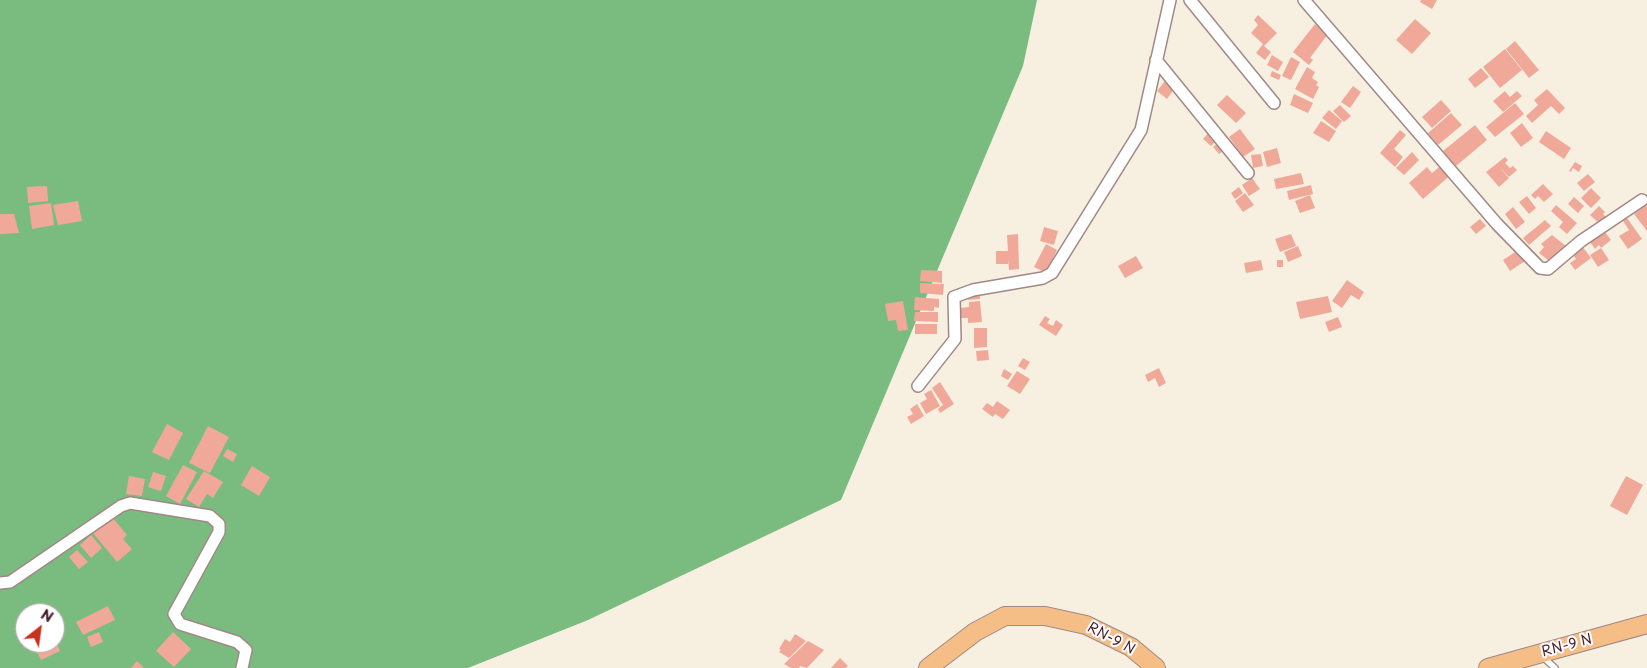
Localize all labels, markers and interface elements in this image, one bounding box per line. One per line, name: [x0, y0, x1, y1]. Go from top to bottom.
north arrow: [15, 603, 65, 653]
text: N: [37, 604, 57, 627]
street label: RN-9 N: [1084, 619, 1138, 659]
street label: RN-9 N: [1540, 631, 1594, 661]

